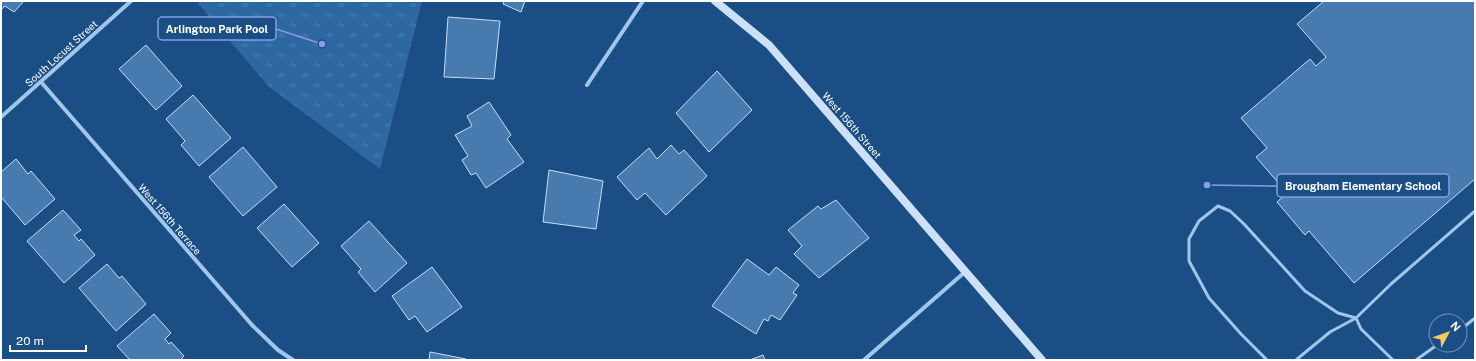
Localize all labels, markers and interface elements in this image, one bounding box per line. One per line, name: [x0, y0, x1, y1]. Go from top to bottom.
street label: South Locust Street: [22, 17, 100, 89]
callout: Arlington Park Pool: [158, 17, 276, 40]
text: Arlington Park Pool: [166, 23, 269, 35]
street label: West 156th Street: [820, 89, 884, 161]
callout: Brougham Elementary School: [1277, 174, 1449, 197]
text: Brougham Elementary School: [1285, 180, 1442, 192]
street label: West 156th Terrace: [136, 181, 204, 257]
north arrow: [1428, 313, 1468, 353]
text: N: [1448, 319, 1463, 334]
scale bar: [10, 327, 86, 353]
text: 20 m: [16, 334, 44, 348]

